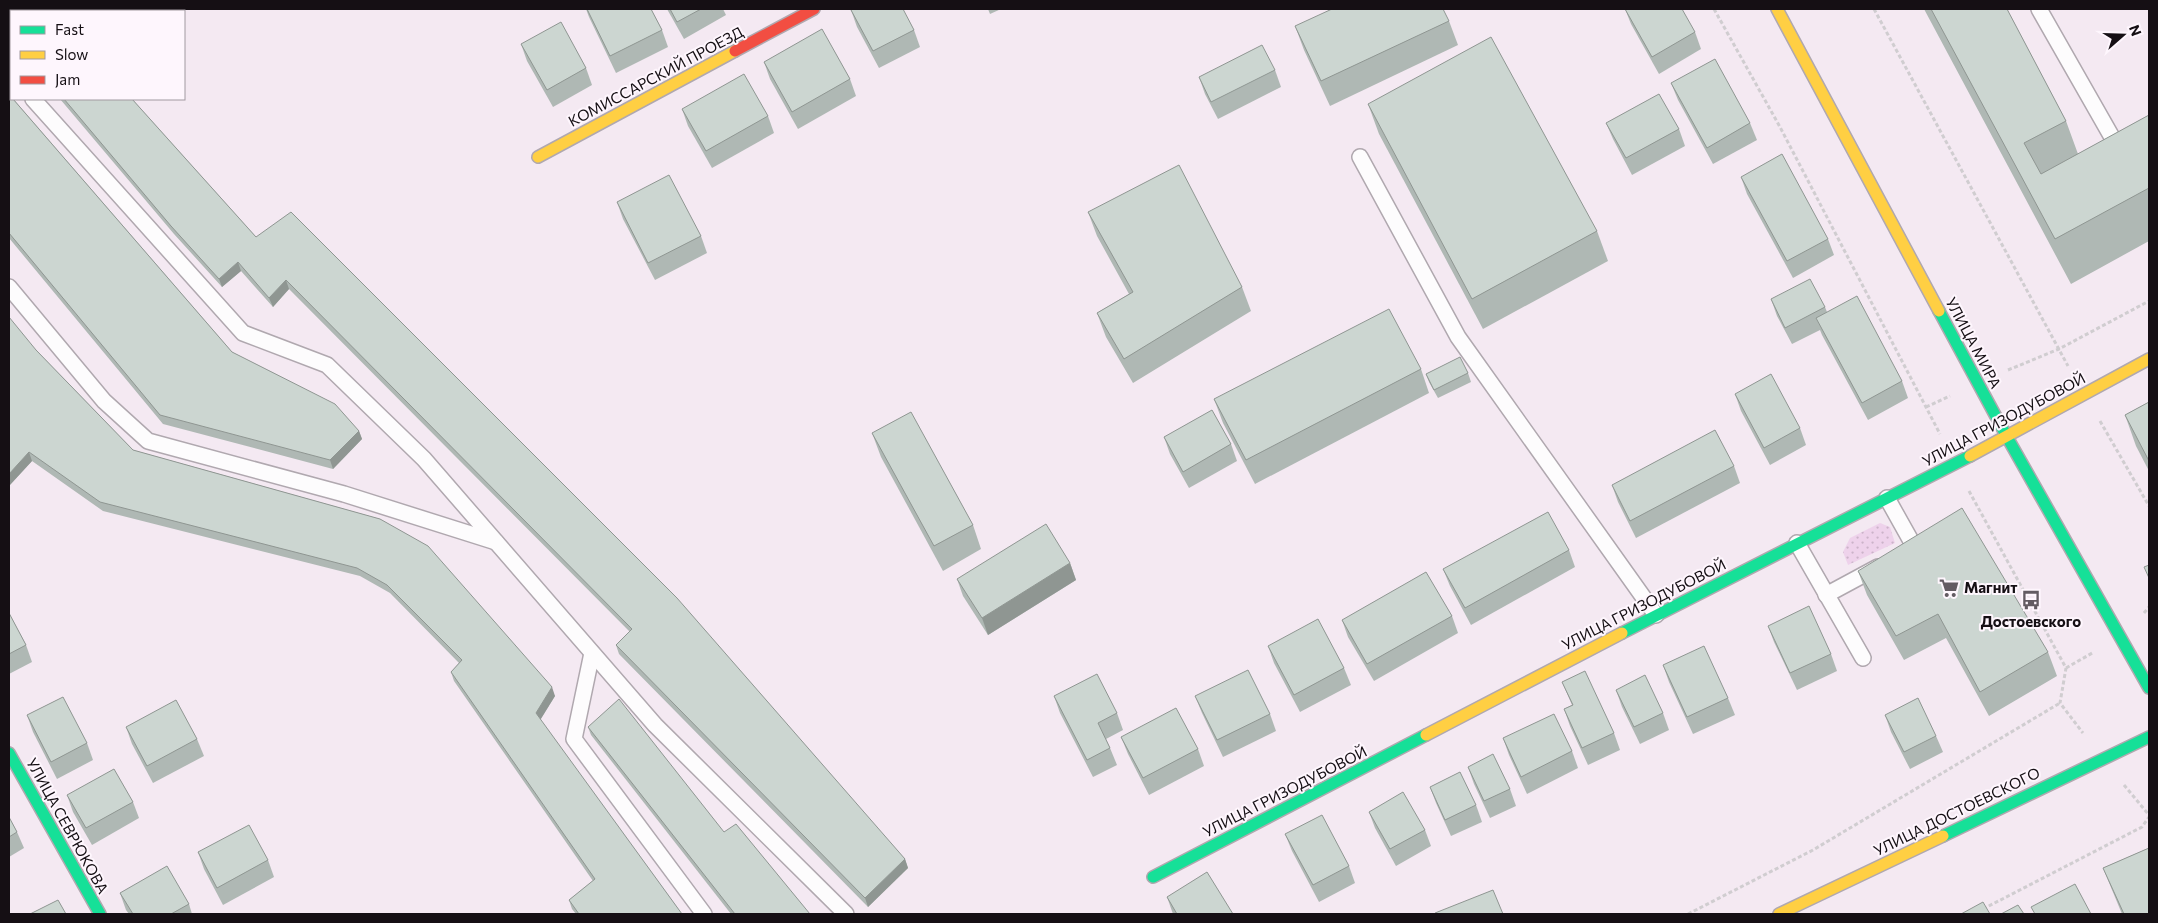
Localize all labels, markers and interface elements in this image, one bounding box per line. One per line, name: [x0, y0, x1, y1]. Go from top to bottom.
legend: [10, 10, 185, 100]
north arrow: [2098, 10, 2148, 60]
text: Fast: [55, 20, 84, 38]
street label: КОМИССАРСКИЙ ПРОЕЗД: [565, 22, 746, 130]
text: N: [2126, 23, 2145, 38]
text: Slow: [55, 45, 88, 63]
text: Jam: [55, 70, 80, 88]
street label: УЛИЦА МИРА: [1942, 294, 2005, 391]
street label: УЛИЦА ГРИЗОДУБОВОЙ: [1919, 368, 2088, 470]
street label: УЛИЦА ГРИЗОДУБОВОЙ: [1558, 555, 1729, 653]
supermarket icon: Магнит: [1938, 577, 1960, 599]
place label: Магнит: [1964, 578, 2017, 596]
bus stop icon: Достоевского: [2020, 589, 2042, 611]
place label: Достоевского: [1981, 612, 2081, 630]
street label: УЛИЦА ГРИЗОДУБОВОЙ: [1199, 742, 1370, 840]
street label: УЛИЦА СЕВРЮКОВА: [23, 755, 113, 897]
street label: УЛИЦА ДОСТОЕВСКОГО: [1871, 763, 2043, 859]

